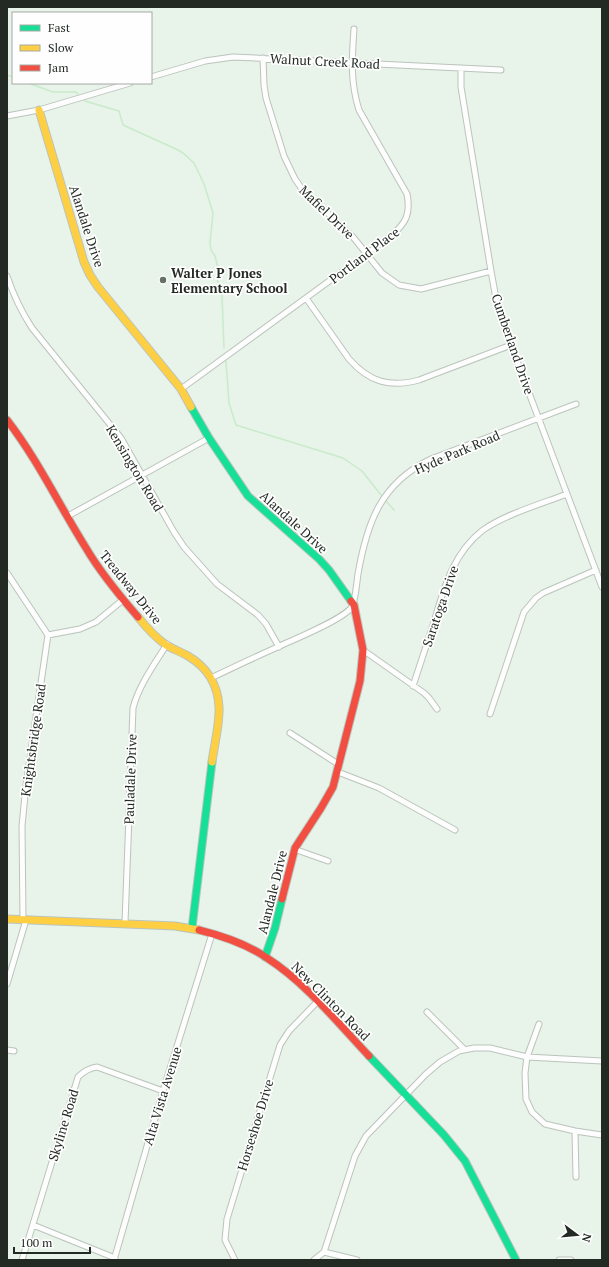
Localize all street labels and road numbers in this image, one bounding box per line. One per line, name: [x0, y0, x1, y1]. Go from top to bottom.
street label: Walnut Creek Road: [269, 49, 381, 73]
street label: Mafiel Drive: [295, 181, 359, 243]
street label: Alandale Drive: [65, 183, 109, 269]
street label: Portland Place: [325, 223, 403, 287]
street label: Cumberland Drive: [487, 291, 539, 397]
street label: Kensington Road: [102, 421, 168, 515]
street label: Hyde Park Road: [412, 426, 502, 478]
street label: Alandale Drive: [256, 487, 332, 557]
street label: Treadway Drive: [96, 546, 166, 628]
street label: Saratoga Drive: [418, 563, 462, 649]
street label: Knightsbridge Road: [16, 682, 50, 798]
street label: Pauladale Drive: [119, 733, 141, 825]
street label: Alandale Drive: [253, 848, 291, 936]
street label: New Clinton Road: [288, 958, 374, 1044]
street label: Alta Vista Avenue: [138, 1044, 186, 1148]
street label: Horseshoe Drive: [233, 1077, 277, 1173]
street label: Skyline Road: [44, 1087, 82, 1163]

